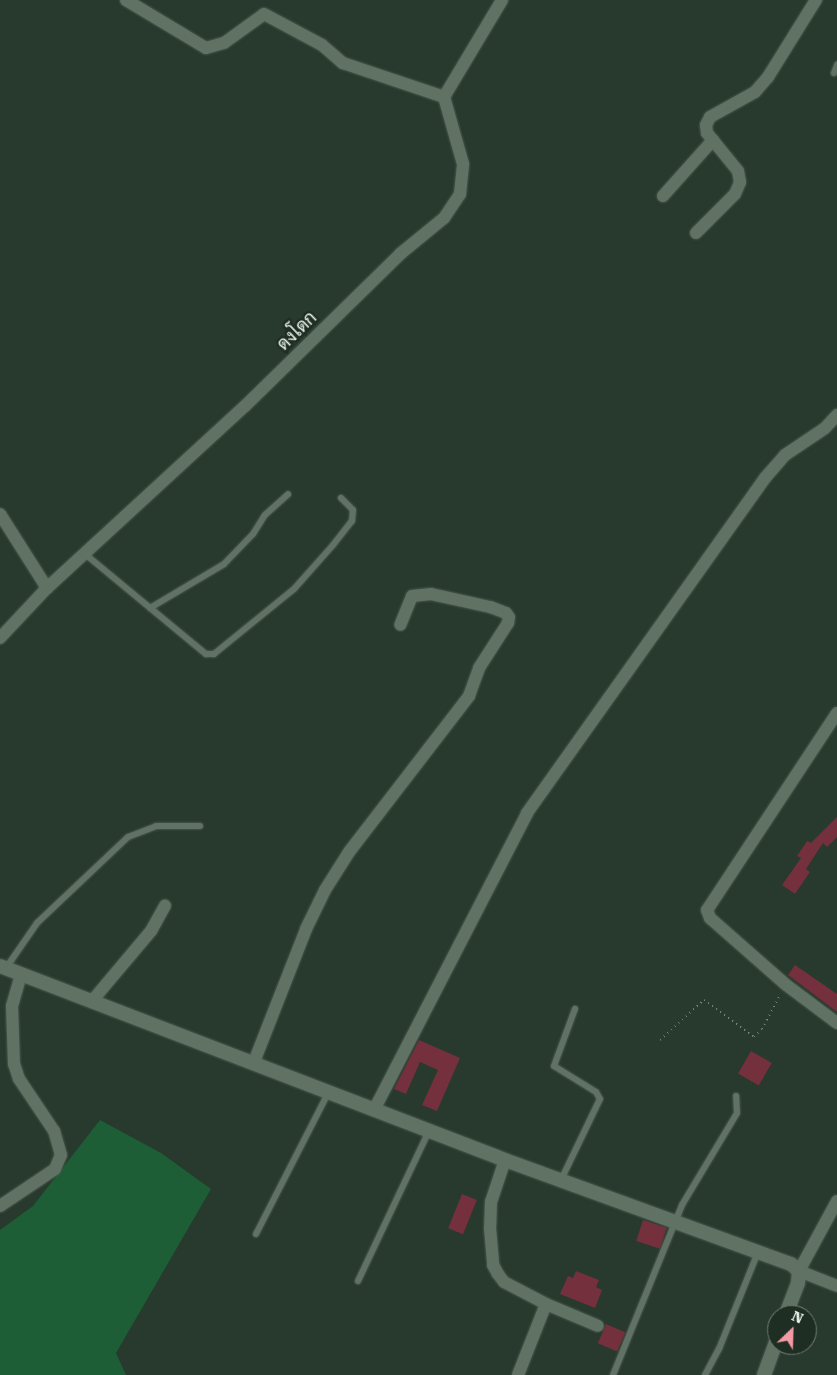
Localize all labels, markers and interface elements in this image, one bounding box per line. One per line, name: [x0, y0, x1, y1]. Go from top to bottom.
street label: ดงโดก: [273, 307, 321, 355]
north arrow: [767, 1305, 817, 1355]
text: N: [790, 1308, 806, 1327]

